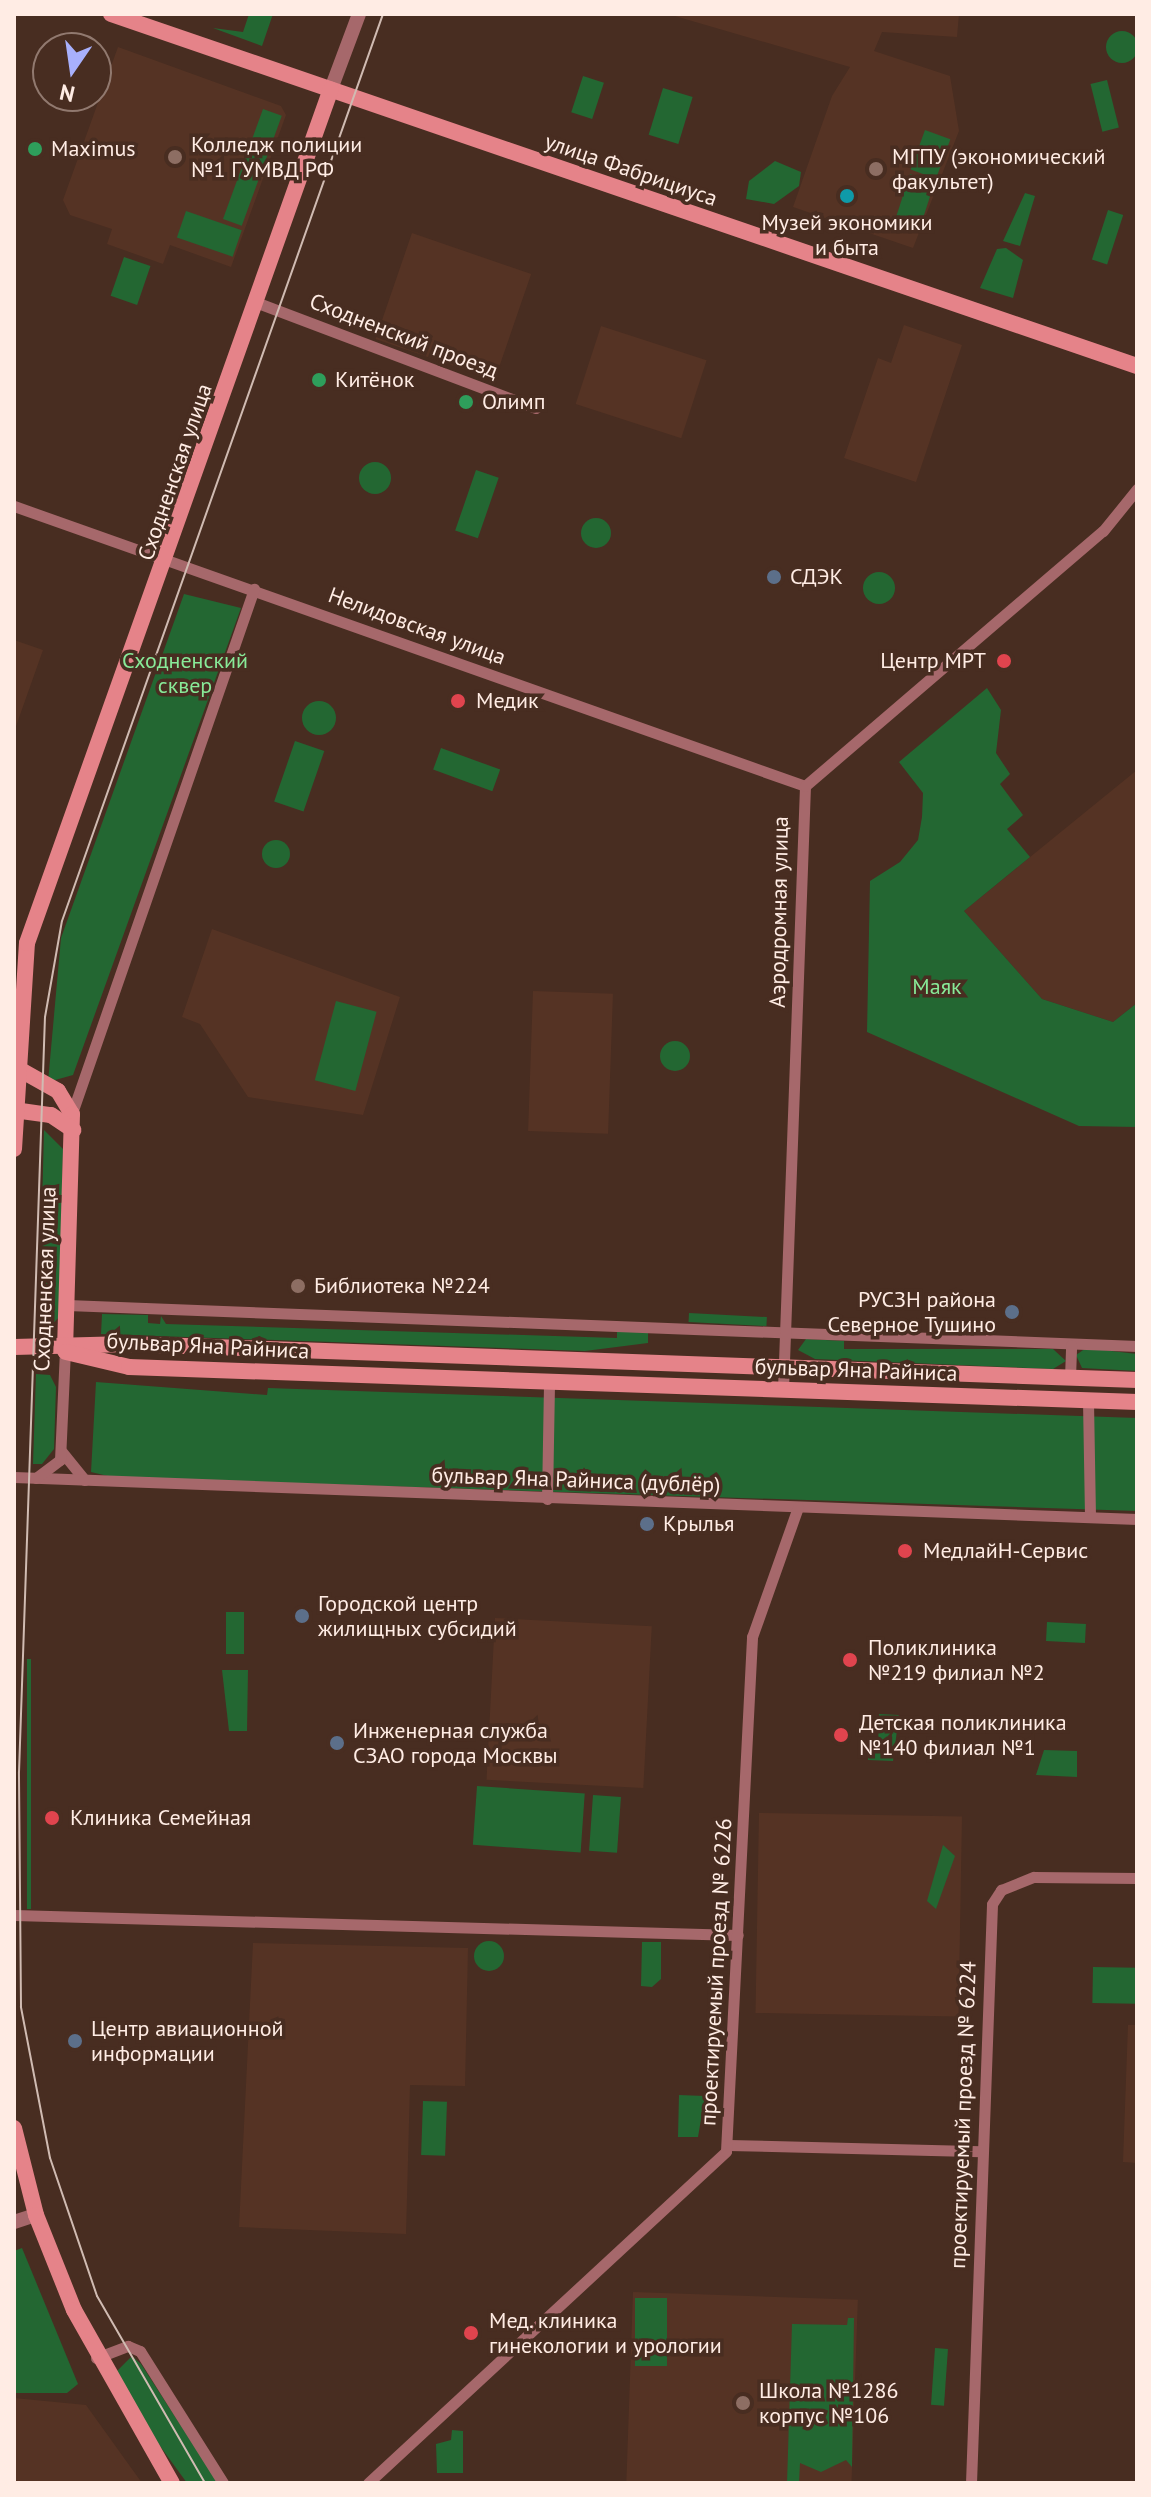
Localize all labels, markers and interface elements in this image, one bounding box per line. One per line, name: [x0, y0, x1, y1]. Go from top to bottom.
north arrow: [32, 32, 112, 112]
text: N: [57, 78, 77, 109]
street label: улица Фабрициуса: [541, 128, 721, 212]
place label: Колледж полиции №1 ГУМВД РФ: [191, 131, 362, 182]
place label: Maximus: [51, 136, 136, 162]
marker: Maximus: [26, 140, 44, 158]
place label: МГПУ (экономический факультет): [892, 143, 1106, 194]
marker: Колледж полиции №1 ГУМВД РФ: [166, 148, 184, 166]
marker: МГПУ (экономический факультет): [867, 160, 885, 178]
marker: Музей экономики и быта: [838, 187, 856, 205]
place label: Музей экономики и быта: [761, 209, 933, 260]
street label: Сходненский проезд: [306, 288, 502, 384]
place label: Китёнок: [335, 367, 414, 393]
marker: Китёнок: [310, 371, 328, 389]
street label: Сходненская улица: [132, 380, 218, 564]
place label: Олимп: [482, 389, 545, 415]
marker: Олимп: [457, 393, 475, 411]
place label: СДЭК: [790, 564, 843, 590]
marker: СДЭК: [765, 568, 783, 586]
street label: Нелидовская улица: [325, 582, 509, 670]
park label: Сходненский сквер: [122, 647, 248, 698]
place label: Центр МРТ: [880, 648, 986, 674]
marker: Центр МРТ: [993, 650, 1015, 672]
place label: Медик: [476, 688, 539, 714]
marker: Медик: [447, 690, 469, 712]
street label: Аэродромная улица: [764, 816, 794, 1008]
park label: Маяк: [912, 974, 962, 1000]
street label: Сходненская улица: [29, 1186, 61, 1372]
place label: Библиотека №224: [314, 1273, 490, 1299]
marker: Библиотека №224: [289, 1277, 307, 1295]
place label: РУСЗН района Северное Тушино: [827, 1286, 996, 1338]
marker: РУСЗН района Северное Тушино: [1003, 1303, 1021, 1321]
street label: бульвар Яна Райниса: [106, 1328, 310, 1364]
street label: бульвар Яна Райниса: [754, 1353, 958, 1387]
street label: бульвар Яна Райниса (дублёр): [431, 1462, 721, 1498]
place label: Крылья: [663, 1511, 735, 1537]
marker: Крылья: [638, 1515, 656, 1533]
place label: МедлайН-Сервис: [923, 1538, 1088, 1564]
marker: МедлайН-Сервис: [894, 1540, 916, 1562]
place label: Городской центр жилищных субсидий: [318, 1590, 517, 1642]
marker: Городской центр жилищных субсидий: [293, 1607, 311, 1625]
place label: Поликлиника №219 филиал №2: [868, 1634, 1045, 1686]
marker: Поликлиника №219 филиал №2: [839, 1649, 861, 1671]
place label: Детская поликлиника №140 филиал №1: [859, 1709, 1067, 1760]
place label: Инженерная служба СЗАО города Москвы: [353, 1717, 558, 1768]
marker: Детская поликлиника №140 филиал №1: [830, 1724, 852, 1746]
marker: Инженерная служба СЗАО города Москвы: [328, 1734, 346, 1752]
place label: Клиника Семейная: [70, 1805, 251, 1831]
marker: Клиника Семейная: [41, 1807, 63, 1829]
street label: проектируемый проезд № 6226: [695, 1818, 737, 2126]
street label: проектируемый проезд № 6224: [944, 1961, 982, 2269]
place label: Центр авиационной информации: [91, 2015, 283, 2066]
marker: Центр авиационной информации: [66, 2032, 84, 2050]
place label: Мед. клиника гинекологии и урологии: [489, 2307, 722, 2358]
marker: Мед. клиника гинекологии и урологии: [460, 2322, 482, 2344]
place label: Школа №1286 корпус №106: [759, 2377, 899, 2428]
marker: Школа №1286 корпус №106: [734, 2394, 752, 2412]

